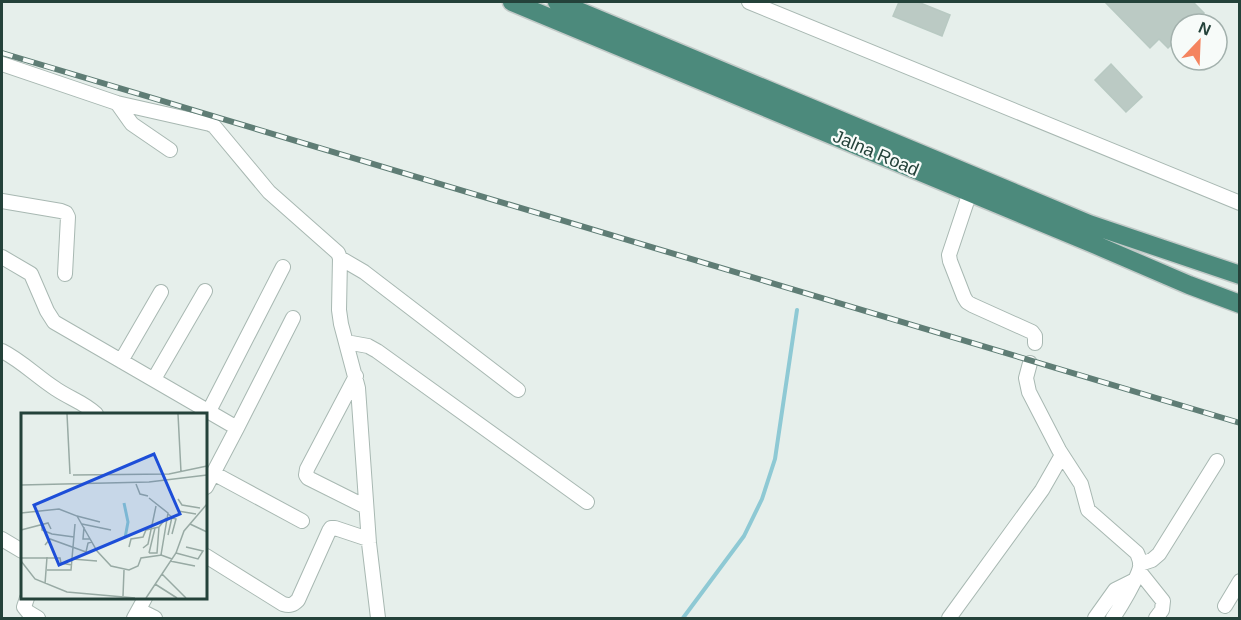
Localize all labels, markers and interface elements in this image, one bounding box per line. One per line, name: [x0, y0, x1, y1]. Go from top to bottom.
north arrow: [1169, 12, 1229, 72]
text: N: [1196, 19, 1213, 39]
street label: Jalna Road: [830, 126, 922, 180]
inset map: [21, 413, 207, 599]

